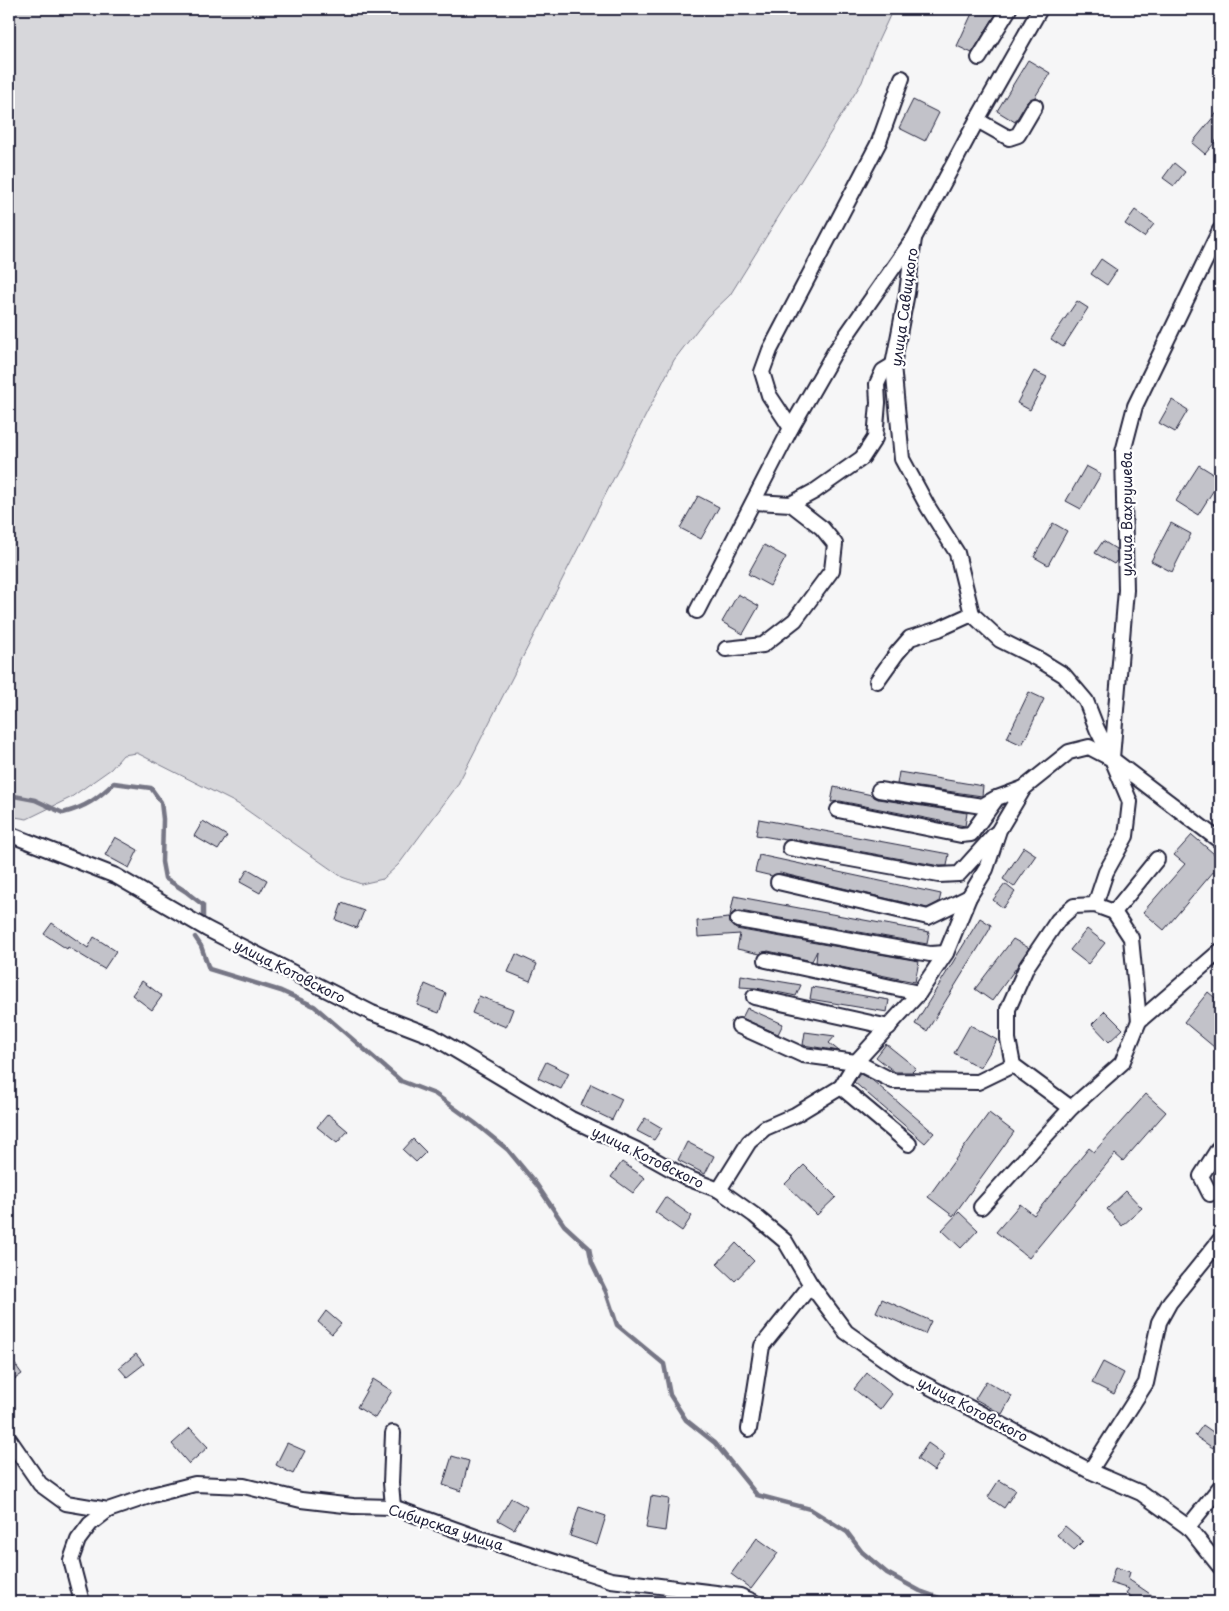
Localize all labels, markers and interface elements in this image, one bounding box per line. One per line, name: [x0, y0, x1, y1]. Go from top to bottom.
street label: улица Савицкого: [885, 246, 923, 368]
street label: улица Вахрушева: [1116, 451, 1137, 577]
street label: улица Котовского: [231, 934, 349, 1008]
street label: улица Котовского: [588, 1121, 708, 1193]
street label: улица Котовского: [914, 1371, 1032, 1447]
street label: Сибирская улица: [386, 1498, 506, 1556]

